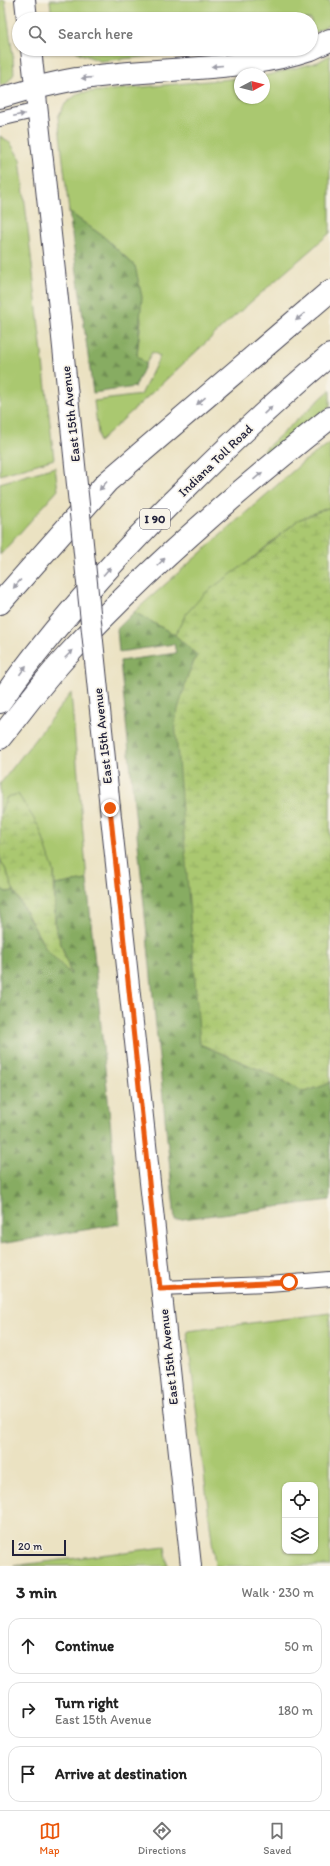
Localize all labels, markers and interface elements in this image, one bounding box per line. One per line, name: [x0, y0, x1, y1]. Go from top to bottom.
search box: [12, 12, 318, 56]
icon: search: [26, 23, 48, 45]
text: Search here: [58, 25, 133, 43]
one-way arrow: [211, 63, 223, 70]
north arrow: [234, 68, 270, 104]
one-way arrow: [81, 74, 93, 81]
one-way arrow: [13, 111, 25, 117]
one-way arrow: [295, 312, 306, 321]
street label: East 15th Avenue: [58, 365, 83, 463]
one-way arrow: [197, 396, 206, 405]
one-way arrow: [263, 405, 273, 414]
street label: Indiana Toll Road: [175, 421, 256, 500]
one-way arrow: [253, 471, 263, 480]
one-way arrow: [98, 481, 108, 491]
road number: I 90: [140, 509, 170, 529]
one-way arrow: [156, 557, 165, 567]
one-way arrow: [102, 566, 111, 576]
one-way arrow: [13, 578, 22, 589]
one-way arrow: [64, 649, 74, 659]
one-way arrow: [18, 665, 26, 675]
street label: East 15th Avenue: [90, 687, 115, 785]
route end: [101, 799, 119, 817]
route start: [280, 1273, 298, 1291]
street label: East 15th Avenue: [156, 1308, 181, 1406]
map controls: [282, 1482, 318, 1554]
button: locate: [282, 1482, 318, 1518]
button: layers: [282, 1518, 318, 1554]
scale bar: [12, 1538, 66, 1557]
text: 20 m: [18, 1540, 42, 1553]
text: 3 min: [16, 1582, 57, 1602]
text: Walk · 230 m: [242, 1585, 314, 1600]
icon: ahead: [17, 1635, 39, 1657]
text: Continue: [55, 1637, 114, 1655]
text: 50 m: [284, 1639, 313, 1654]
text: Turn right: [55, 1694, 119, 1712]
icon: right: [17, 1699, 39, 1721]
text: 180 m: [278, 1703, 313, 1718]
text: East 15th Avenue: [55, 1712, 151, 1727]
icon: arrive: [17, 1763, 39, 1785]
text: Arrive at destination: [55, 1765, 187, 1783]
tab: Map: [39, 1820, 61, 1857]
tab: Directions: [138, 1820, 186, 1857]
tab: Saved: [263, 1820, 291, 1857]

